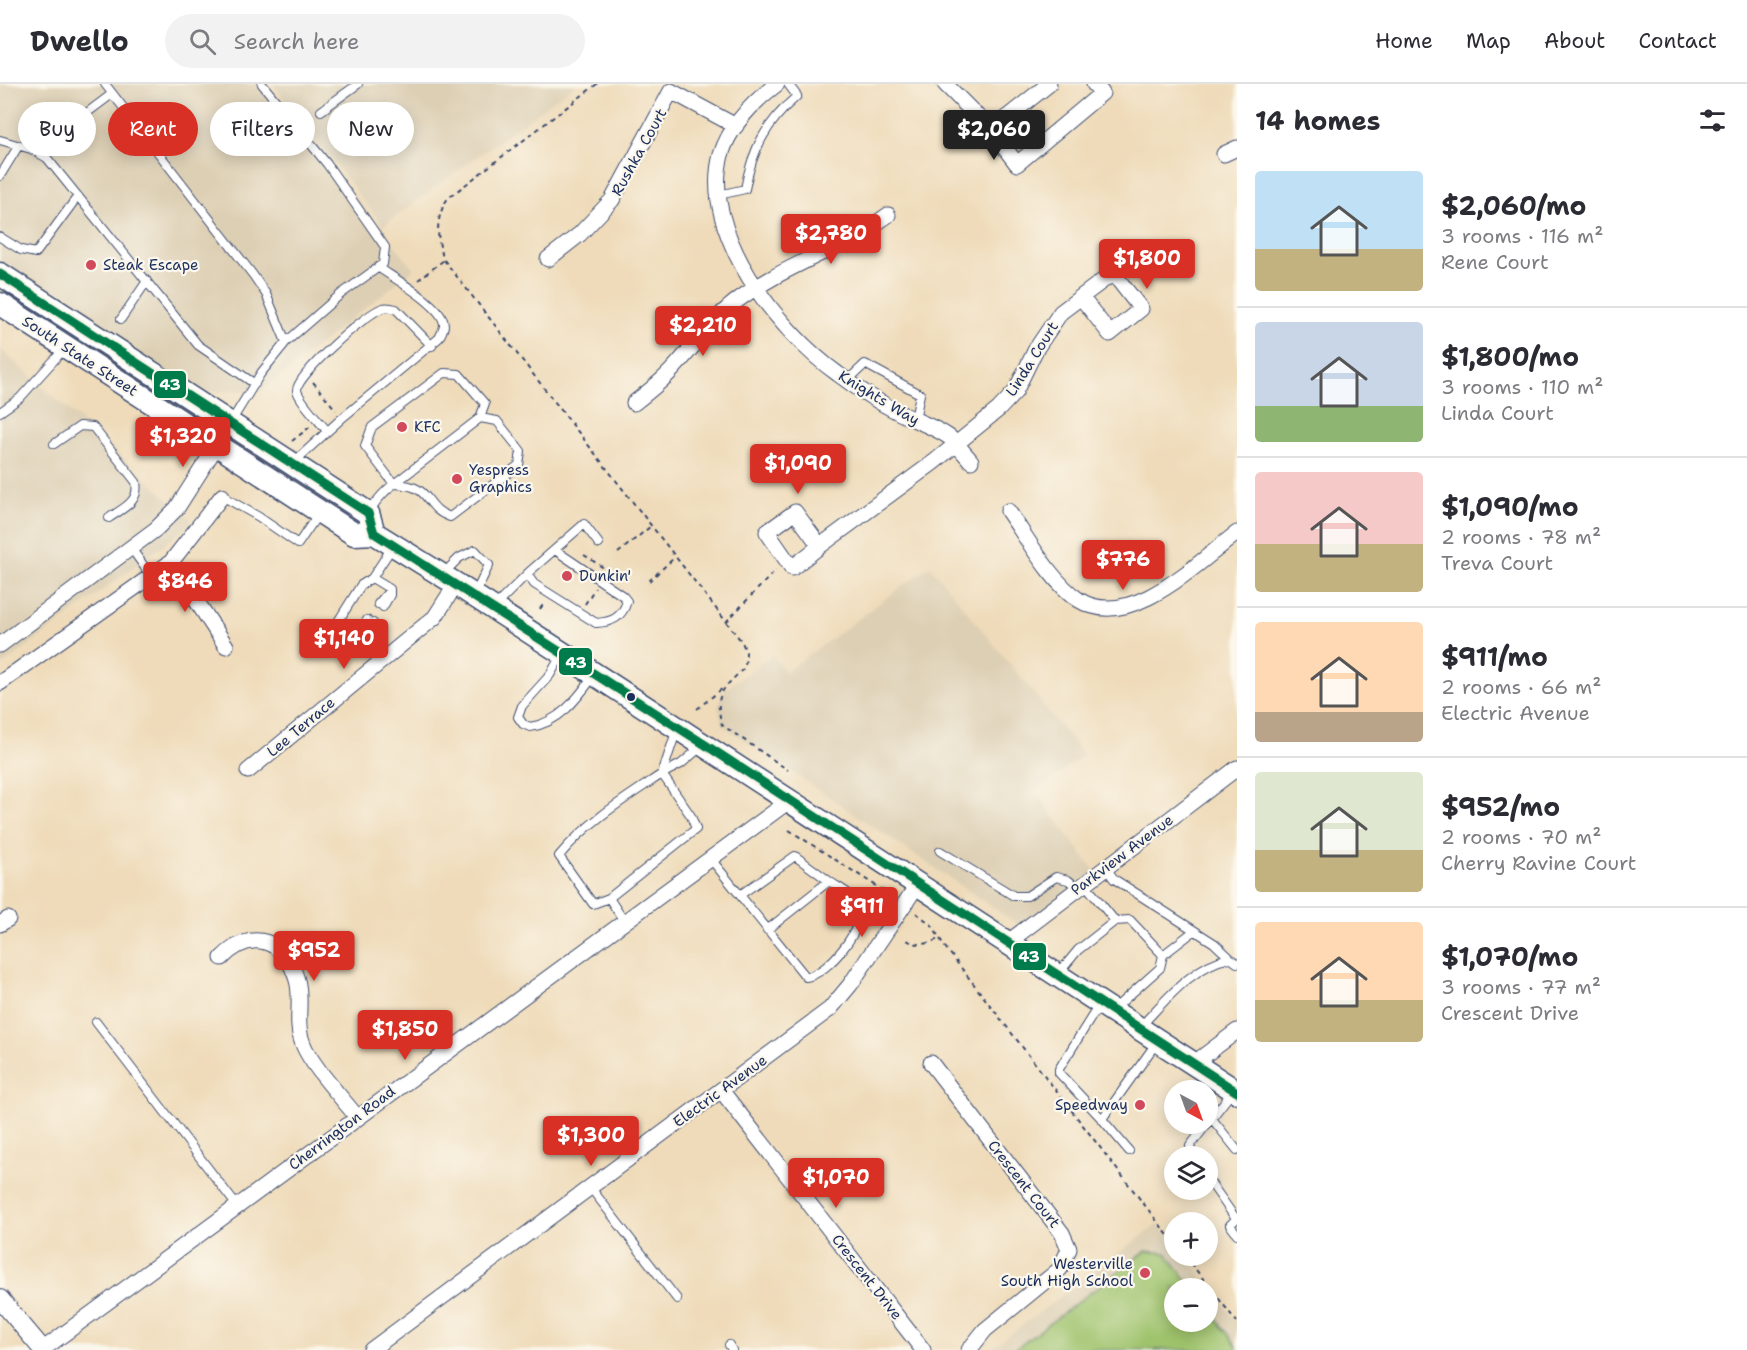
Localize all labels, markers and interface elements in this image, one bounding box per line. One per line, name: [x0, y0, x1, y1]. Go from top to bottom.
search box: [165, 14, 585, 68]
text: Dwello: [30, 22, 129, 60]
icon: search: [186, 25, 219, 58]
text: Search here: [234, 27, 360, 56]
text: Home: [1375, 27, 1433, 55]
text: Map: [1466, 27, 1511, 55]
text: About: [1544, 27, 1605, 55]
text: Contact: [1638, 27, 1717, 55]
chip: Buy: [18, 102, 96, 156]
chip: Rent: [108, 102, 198, 156]
chip: Filters: [210, 102, 315, 156]
chip: New: [327, 102, 414, 156]
text: 14 homes: [1255, 103, 1381, 138]
icon: filters: [1696, 104, 1729, 137]
street label: Rushka Court: [607, 105, 671, 199]
pin: $2,060: [945, 110, 1043, 161]
text: $2,060: [957, 116, 1031, 142]
text: $2,060/mo: [1441, 188, 1586, 223]
icon: home: [1303, 195, 1375, 267]
pin: $2,780: [782, 214, 880, 265]
text: $2,780: [795, 220, 867, 246]
text: 3 rooms · 116 m²: [1441, 223, 1603, 249]
pin: $1,800: [1098, 239, 1196, 290]
text: $1,800: [1113, 245, 1181, 271]
text: Rene Court: [1441, 249, 1549, 275]
place label: Steak Escape: [103, 255, 199, 275]
marker: Steak Escape: [84, 258, 98, 272]
pin: $2,210: [654, 306, 752, 357]
street label: South State Street: [18, 311, 142, 401]
text: $2,210: [669, 312, 737, 338]
street label: Linda Court: [1001, 318, 1063, 400]
text: $1,800/mo: [1441, 339, 1579, 374]
icon: home: [1303, 346, 1375, 418]
street label: Knights Way: [835, 366, 923, 430]
line badge: 43: [153, 370, 187, 399]
text: 43: [159, 374, 181, 395]
text: 3 rooms · 110 m²: [1441, 374, 1604, 400]
text: Linda Court: [1441, 400, 1554, 426]
pin: $1,320: [134, 417, 232, 468]
place label: KFC: [414, 417, 441, 437]
marker: KFC: [395, 420, 409, 434]
text: $1,320: [149, 423, 217, 449]
pin: $1,090: [749, 444, 847, 495]
text: $1,090: [764, 450, 832, 476]
place label: Yespress Graphics: [469, 460, 532, 497]
marker: Yespress Graphics: [450, 472, 464, 486]
text: $1,090/mo: [1441, 489, 1579, 524]
icon: home: [1303, 496, 1375, 568]
text: 2 rooms · 78 m²: [1441, 524, 1601, 550]
pin: $776: [1087, 540, 1159, 591]
text: $776: [1096, 546, 1150, 572]
text: Treva Court: [1441, 550, 1553, 576]
pin: $846: [149, 562, 221, 613]
place label: Dunkin': [579, 566, 631, 586]
text: $846: [157, 568, 213, 594]
marker: Dunkin': [560, 569, 574, 583]
pin: $1,140: [295, 619, 393, 670]
text: $1,140: [313, 625, 375, 651]
text: $911/mo: [1441, 639, 1548, 674]
icon: home: [1303, 646, 1375, 718]
line badge: 43: [558, 647, 593, 676]
text: 43: [565, 652, 587, 673]
text: 2 rooms · 66 m²: [1441, 674, 1602, 700]
unlabelled marker: [625, 691, 637, 703]
street label: Lee Terrace: [263, 693, 339, 761]
text: Electric Avenue: [1441, 700, 1590, 726]
text: $952/mo: [1441, 789, 1560, 824]
icon: home: [1303, 796, 1375, 868]
street label: Parkview Avenue: [1067, 810, 1177, 900]
text: 2 rooms · 70 m²: [1441, 824, 1602, 850]
text: Cherry Ravine Court: [1441, 850, 1637, 876]
pin: $911: [826, 887, 898, 938]
text: $911: [840, 893, 884, 919]
pin: $952: [278, 931, 350, 982]
text: $952: [288, 937, 340, 963]
text: $1,070/mo: [1441, 939, 1578, 974]
line badge: 43: [1012, 942, 1047, 971]
text: 43: [1018, 946, 1040, 967]
icon: home: [1303, 946, 1375, 1018]
text: 3 rooms · 77 m²: [1441, 974, 1601, 1000]
text: Crescent Drive: [1441, 1000, 1579, 1026]
pin: $1,850: [356, 1010, 454, 1061]
text: $1,850: [372, 1016, 438, 1042]
street label: Electric Avenue: [669, 1050, 771, 1132]
north arrow: [1164, 1080, 1218, 1134]
map controls: [1164, 1080, 1218, 1332]
street label: Cherrington Road: [285, 1081, 400, 1175]
place label: Speedway: [1055, 1095, 1128, 1115]
marker: Speedway: [1133, 1098, 1147, 1112]
pin: $1,300: [542, 1116, 640, 1167]
text: $1,300: [557, 1122, 625, 1148]
street label: Crescent Court: [983, 1136, 1065, 1232]
button: layers: [1164, 1146, 1218, 1200]
pin: $1,070: [787, 1158, 885, 1209]
text: $1,070: [802, 1164, 870, 1190]
button: +: [1164, 1212, 1218, 1266]
street label: Crescent Drive: [827, 1230, 907, 1324]
place label: Westerville South High School: [1001, 1254, 1133, 1291]
marker: Westerville South High School: [1138, 1266, 1152, 1280]
button: −: [1164, 1278, 1218, 1332]

